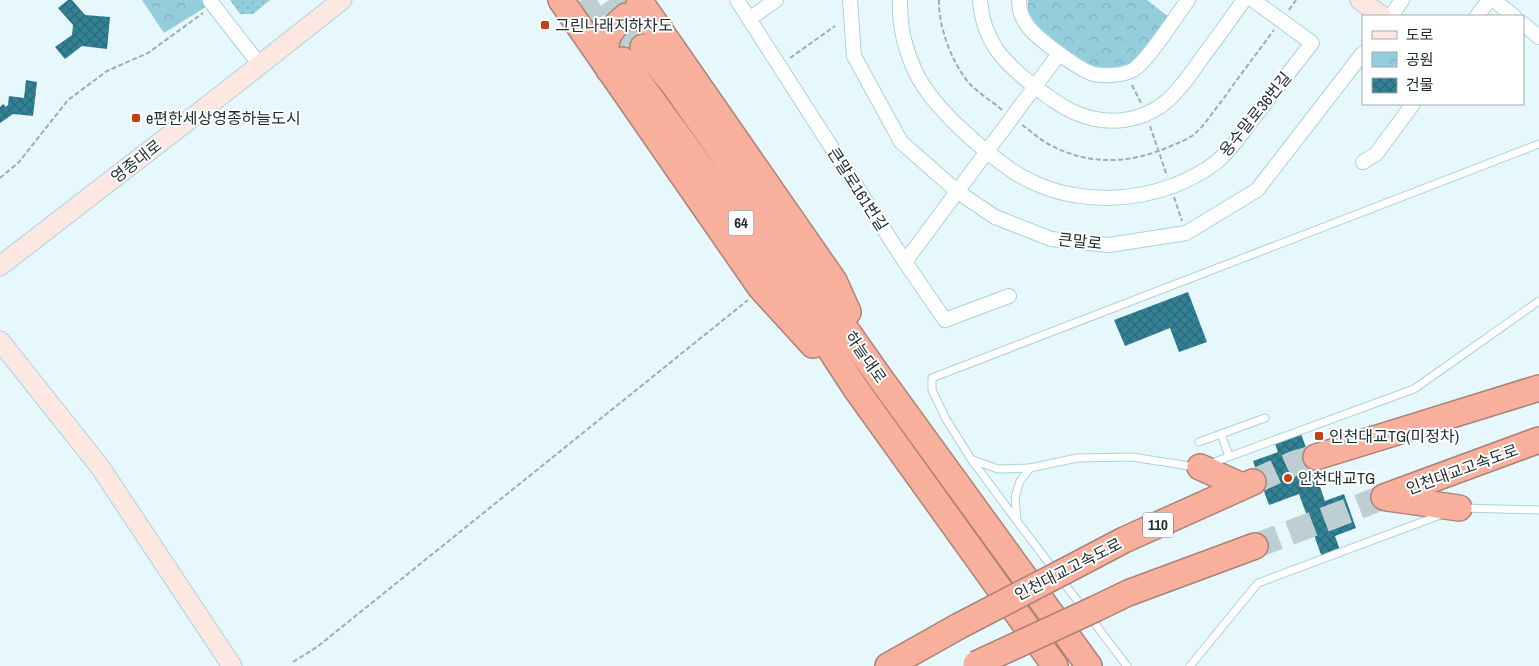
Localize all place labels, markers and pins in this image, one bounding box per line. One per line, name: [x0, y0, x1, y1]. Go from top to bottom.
place label: 그린나래지하차도: [555, 14, 673, 36]
marker: 그린나래지하차도: [539, 19, 551, 31]
place label: e편한세상영종하늘도시: [146, 107, 301, 129]
marker: e편한세상영종하늘도시: [130, 112, 142, 124]
place label: 인천대교TG(미정차): [1329, 425, 1459, 447]
marker: 인천대교TG(미정차): [1313, 430, 1325, 442]
place label: 인천대교TG: [1298, 467, 1375, 489]
marker: 인천대교TG: [1282, 472, 1294, 484]

